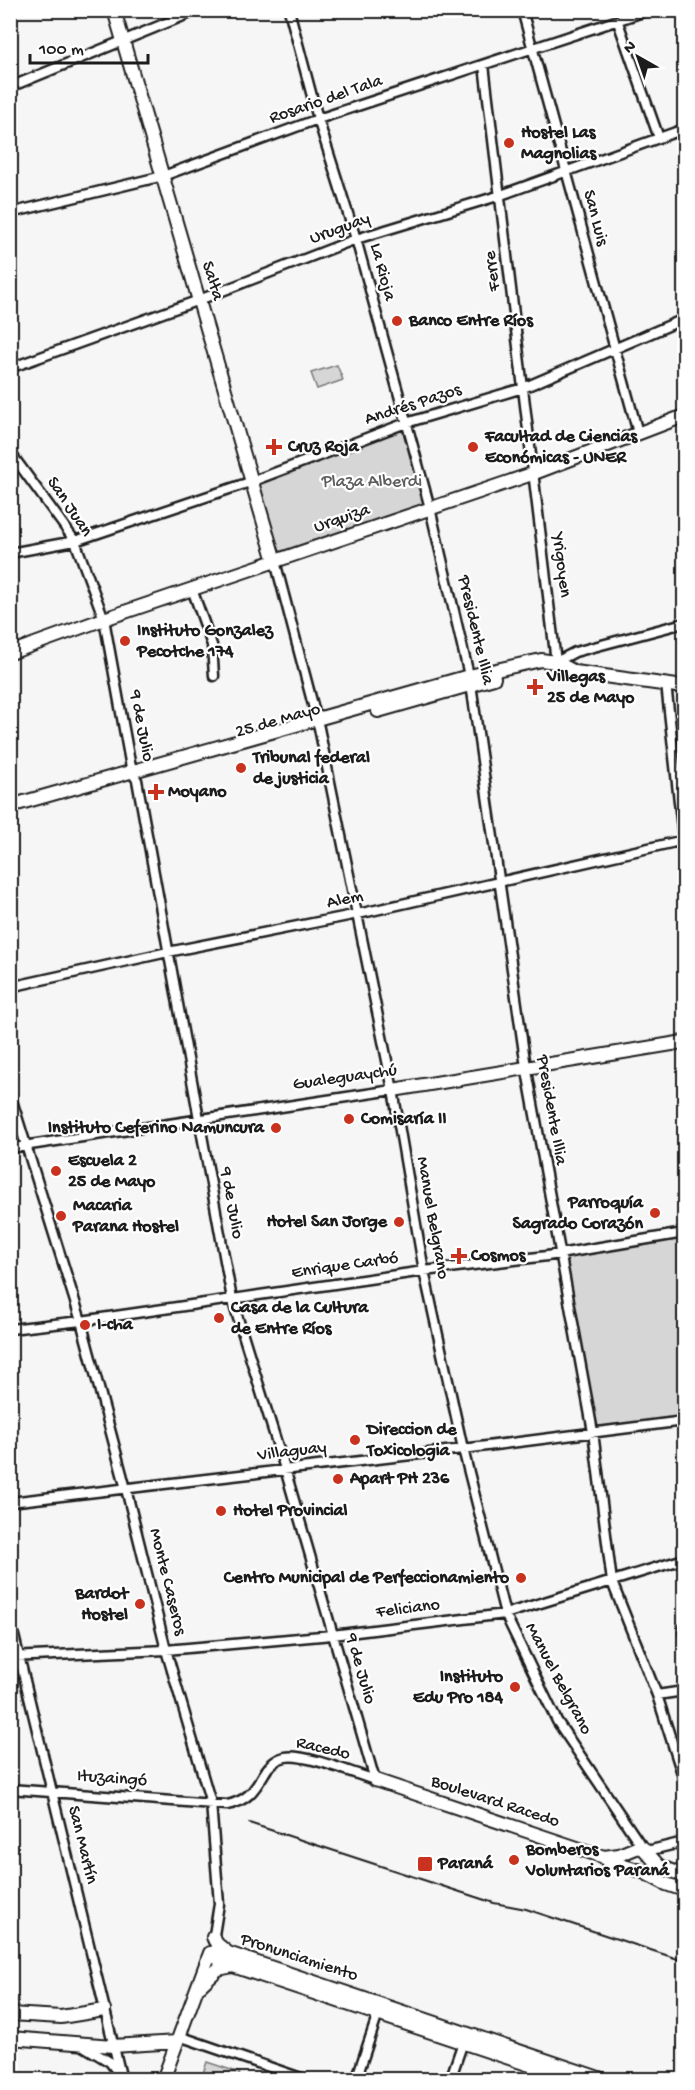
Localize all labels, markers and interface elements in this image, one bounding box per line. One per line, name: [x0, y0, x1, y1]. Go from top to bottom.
scale bar: [30, 27, 148, 65]
north arrow: [608, 27, 668, 87]
text: N: [620, 37, 641, 59]
text: 100 m: [38, 40, 84, 61]
street label: Rosario del Tala: [267, 71, 386, 129]
place label: Hostel Las Magnolias: [521, 123, 597, 165]
marker: Hostel Las Magnolias: [502, 136, 516, 150]
street label: San Luis: [578, 188, 613, 249]
street label: Uruguay: [307, 208, 373, 250]
street label: La Rioja: [364, 241, 400, 304]
street label: Ferre: [480, 249, 506, 293]
street label: Salta: [196, 259, 228, 304]
place label: Banco Entre Ríos: [408, 311, 534, 332]
marker: Banco Entre Ríos: [390, 314, 404, 328]
street label: Andrés Pazos: [362, 379, 465, 430]
place label: Facultad de Ciencias Económicas - UNER: [484, 427, 639, 469]
place label: Cruz Roja: [287, 437, 360, 458]
marker: Cruz Roja: [265, 438, 283, 456]
marker: Facultad de Ciencias Económicas - UNER: [466, 440, 480, 454]
park label: Plaza Alberdi: [321, 472, 422, 493]
street label: San Juan: [41, 473, 97, 541]
street label: Urquiza: [311, 499, 374, 538]
street label: Yrigoyen: [546, 530, 575, 599]
street label: Presidente Illia: [452, 572, 498, 688]
place label: Instituto Gonzalez Pecotche 174: [136, 621, 274, 663]
marker: Instituto Gonzalez Pecotche 174: [118, 634, 132, 648]
place label: Villegas 25 de Mayo: [546, 667, 635, 709]
marker: Villegas 25 de Mayo: [528, 680, 542, 694]
street label: 9 de Julio: [124, 687, 158, 764]
street label: 25 de Mayo: [233, 699, 323, 743]
place label: Tribunal federal de justicia: [251, 748, 370, 790]
marker: Tribunal federal de justicia: [234, 761, 248, 775]
place label: Moyano: [168, 782, 227, 803]
marker: Moyano: [149, 785, 163, 799]
street label: Alem: [325, 886, 365, 914]
street label: Presidente Illia: [531, 1052, 571, 1168]
street label: Gualeguaychú: [292, 1060, 399, 1096]
place label: Comisaría II: [360, 1109, 447, 1130]
marker: Comisaría II: [342, 1112, 356, 1126]
place label: Instituto Ceferino Namuncura: [48, 1118, 265, 1139]
marker: Instituto Ceferino Namuncura: [269, 1121, 283, 1135]
place label: Escuela 2 25 de Mayo: [68, 1151, 156, 1193]
street label: Manuel Belgrano: [411, 1155, 453, 1281]
marker: Escuela 2 25 de Mayo: [49, 1164, 63, 1178]
street label: 9 de Julio: [214, 1164, 248, 1241]
place label: Parroquía Sagrado Corazón: [513, 1193, 644, 1235]
place label: Macaria Parana Hostel: [72, 1196, 179, 1238]
marker: Parroquía Sagrado Corazón: [648, 1206, 662, 1220]
marker: Macaria Parana Hostel: [54, 1209, 68, 1223]
place label: Hotel San Jorge: [267, 1212, 388, 1233]
marker: Hotel San Jorge: [392, 1215, 406, 1229]
place label: Cosmos: [470, 1246, 527, 1267]
street label: Enrique Carbó: [290, 1248, 400, 1284]
marker: Cosmos: [452, 1249, 466, 1263]
place label: Casa de la Cultura de Entre Ríos: [230, 1298, 369, 1340]
marker: Casa de la Cultura de Entre Ríos: [212, 1311, 226, 1325]
place label: I-cha: [97, 1315, 134, 1336]
marker: I-cha: [78, 1318, 92, 1332]
place label: Direccion de Toxicologia: [365, 1420, 457, 1462]
marker: Direccion de Toxicologia: [348, 1433, 362, 1447]
street label: Villaguay: [255, 1437, 328, 1467]
place label: Apart PH 236: [349, 1469, 450, 1490]
marker: Apart PH 236: [331, 1472, 345, 1486]
place label: Hotel Provincial: [233, 1501, 348, 1522]
marker: Hotel Provincial: [214, 1504, 228, 1518]
street label: Monte Caseros: [144, 1526, 191, 1639]
place label: Centro Municipal de Perfeccionamiento: [223, 1568, 510, 1589]
marker: Centro Municipal de Perfeccionamiento: [514, 1571, 528, 1585]
place label: Bardot Hostel: [74, 1584, 130, 1626]
street label: Feliciano: [374, 1595, 441, 1623]
marker: Bardot Hostel: [133, 1597, 147, 1611]
street label: Manuel Belgrano: [520, 1619, 596, 1739]
street label: 9 de Julio: [340, 1630, 380, 1707]
place label: Instituto Edu Pro 184: [413, 1667, 504, 1709]
marker: Instituto Edu Pro 184: [508, 1680, 522, 1694]
street label: Racedo: [294, 1733, 352, 1765]
street label: Ituzaingó: [76, 1766, 148, 1792]
street label: Boulevard Racedo: [427, 1771, 562, 1833]
street label: San Martín: [62, 1804, 102, 1887]
place label: Bomberos Voluntarios Paraná: [525, 1840, 670, 1882]
marker: Bomberos Voluntarios Paraná: [507, 1853, 521, 1867]
place label: Paraná: [437, 1854, 494, 1875]
marker: Paraná: [416, 1855, 434, 1873]
street label: Pronunciamiento: [237, 1929, 360, 1987]

